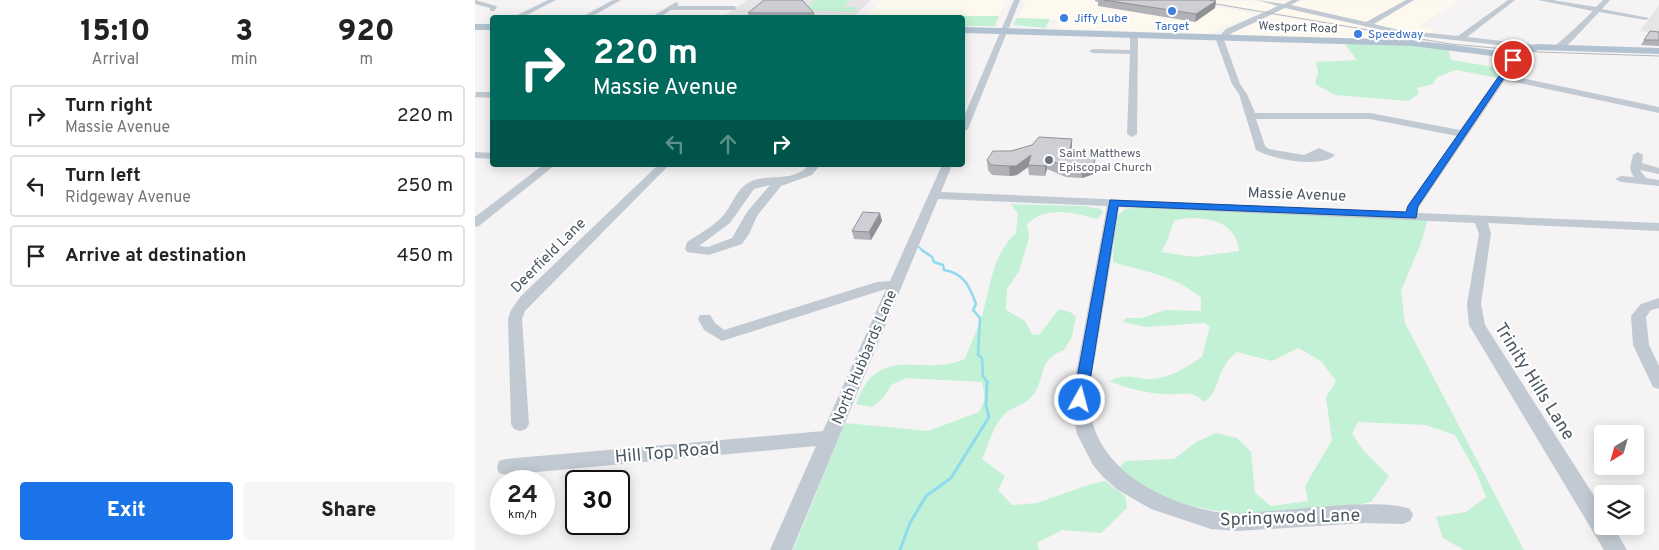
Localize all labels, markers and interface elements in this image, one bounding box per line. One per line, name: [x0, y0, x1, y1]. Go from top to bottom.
marker: Target: [1166, 5, 1178, 17]
place label: Jiffy Lube: [1074, 11, 1128, 27]
marker: Jiffy Lube: [1058, 12, 1070, 24]
text: 15:10: [80, 14, 150, 51]
text: 3: [235, 14, 253, 51]
text: 920: [338, 14, 395, 51]
place label: Target: [1155, 19, 1189, 35]
street label: Westport Road: [1258, 19, 1338, 37]
place label: Speedway: [1368, 27, 1423, 43]
marker: Speedway: [1352, 28, 1364, 40]
text: 220 m: [593, 32, 698, 76]
icon: right: [510, 35, 575, 100]
pin: [1492, 39, 1534, 81]
icon: arrive: [1499, 46, 1527, 74]
text: Arrival: [92, 50, 139, 70]
text: min: [231, 50, 257, 70]
text: m: [359, 50, 373, 70]
text: Massie Avenue: [593, 75, 738, 102]
text: Turn right: [65, 94, 153, 118]
icon: right: [22, 102, 50, 130]
text: 220 m: [397, 104, 453, 128]
text: Massie Avenue: [65, 118, 170, 138]
icon: left: [661, 130, 689, 158]
icon: ahead: [714, 130, 742, 158]
icon: right: [767, 130, 795, 158]
place label: Saint Matthews Episcopal Church: [1059, 146, 1152, 176]
marker: Saint Matthews Episcopal Church: [1043, 154, 1055, 166]
text: Turn left: [65, 164, 141, 188]
icon: left: [22, 172, 50, 200]
text: 250 m: [397, 174, 453, 198]
street label: Massie Avenue: [1247, 184, 1347, 207]
text: Ridgeway Avenue: [65, 188, 191, 208]
street label: Deerfield Lane: [507, 214, 591, 298]
icon: arrive: [22, 242, 50, 270]
text: Arrive at destination: [65, 244, 246, 268]
text: 450 m: [397, 244, 453, 268]
street label: North Hubbards Lane: [828, 288, 902, 428]
street label: Trinity Hills Lane: [1488, 319, 1579, 445]
position arrow: [1053, 373, 1105, 425]
north arrow: [1594, 425, 1644, 475]
map controls: [1594, 425, 1644, 535]
street label: Hill Top Road: [614, 437, 720, 470]
speed limit sign: 30: [565, 470, 630, 535]
text: 24: [507, 480, 538, 512]
button: Exit: [20, 482, 233, 540]
button: Share: [243, 482, 455, 540]
button: layers: [1594, 485, 1644, 535]
street label: Springwood Lane: [1219, 505, 1361, 532]
text: km/h: [508, 507, 537, 523]

